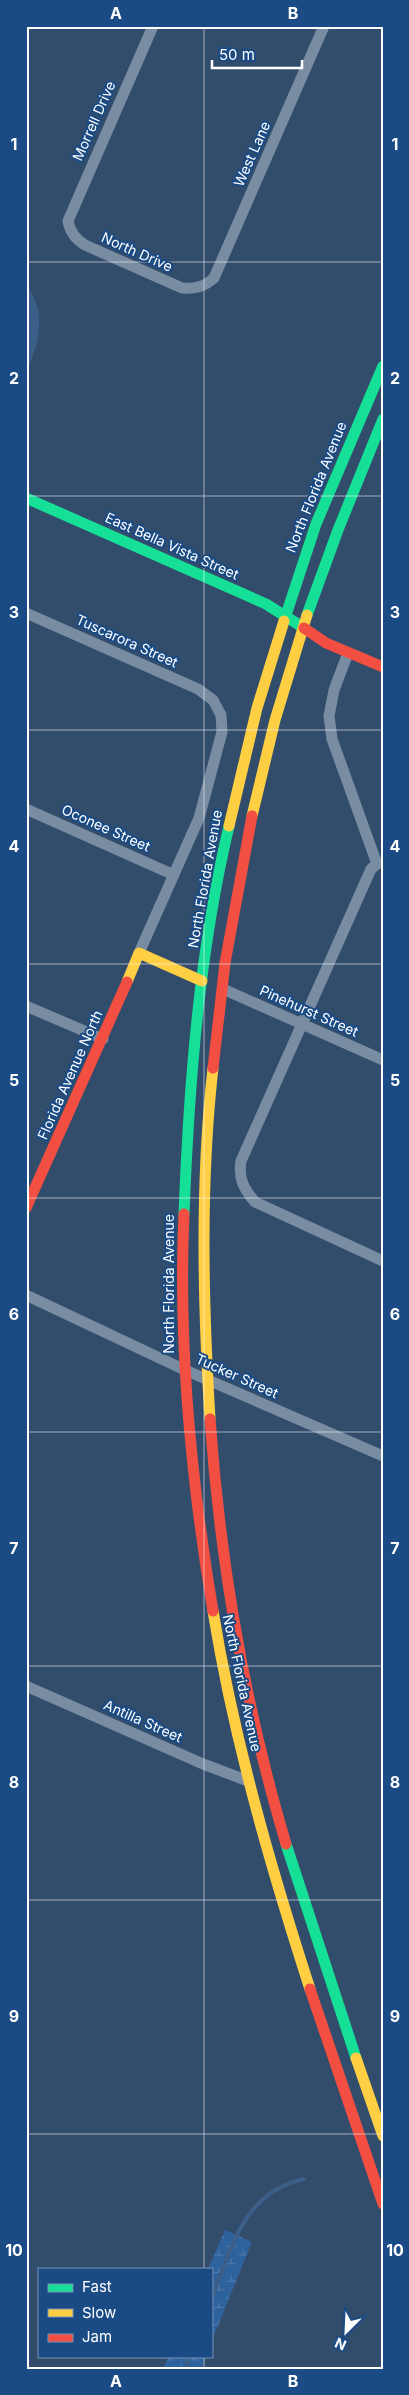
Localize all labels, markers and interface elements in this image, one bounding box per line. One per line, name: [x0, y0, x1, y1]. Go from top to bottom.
text: A: [110, 3, 122, 23]
text: B: [288, 3, 298, 23]
scale bar: [212, 38, 302, 70]
text: 50 m: [219, 45, 255, 64]
street label: Morrell Drive: [68, 78, 119, 163]
street label: West Lane: [230, 119, 273, 189]
text: 1: [11, 134, 17, 154]
text: 1: [392, 134, 398, 154]
street label: North Drive: [99, 228, 175, 275]
text: 2: [9, 368, 19, 388]
text: 2: [390, 368, 400, 388]
street label: North Florida Avenue: [281, 419, 350, 555]
street label: East Bella Vista Street: [103, 508, 242, 583]
text: 3: [9, 602, 19, 622]
text: 3: [390, 602, 400, 622]
street label: Tuscarora Street: [74, 610, 181, 671]
street label: Oconee Street: [59, 800, 153, 855]
street label: North Florida Avenue: [184, 809, 225, 949]
text: 4: [9, 836, 20, 856]
text: 4: [390, 836, 401, 856]
street label: Pinehurst Street: [257, 981, 361, 1040]
street label: Florida Avenue North: [33, 1008, 106, 1142]
text: 5: [9, 1070, 19, 1090]
text: 5: [390, 1070, 400, 1090]
street label: North Florida Avenue: [160, 1214, 177, 1354]
text: 6: [9, 1304, 19, 1324]
text: 6: [390, 1304, 400, 1324]
street label: Tucker Street: [193, 1350, 281, 1401]
text: 7: [9, 1538, 19, 1558]
text: 7: [390, 1538, 400, 1558]
street label: North Florida Avenue: [220, 1613, 265, 1753]
street label: Antilla Street: [101, 1696, 185, 1746]
text: 8: [9, 1772, 19, 1792]
text: 8: [390, 1772, 400, 1792]
text: 9: [9, 2006, 19, 2026]
text: 9: [390, 2006, 400, 2026]
text: 10: [5, 2240, 23, 2260]
text: 10: [386, 2240, 404, 2260]
legend: [38, 2268, 212, 2358]
text: Fast: [82, 2277, 112, 2296]
text: Slow: [82, 2303, 116, 2322]
north arrow: [322, 2308, 372, 2358]
text: Jam: [82, 2327, 112, 2346]
text: N: [332, 2334, 349, 2354]
text: A: [110, 2371, 122, 2391]
text: B: [288, 2371, 298, 2391]

